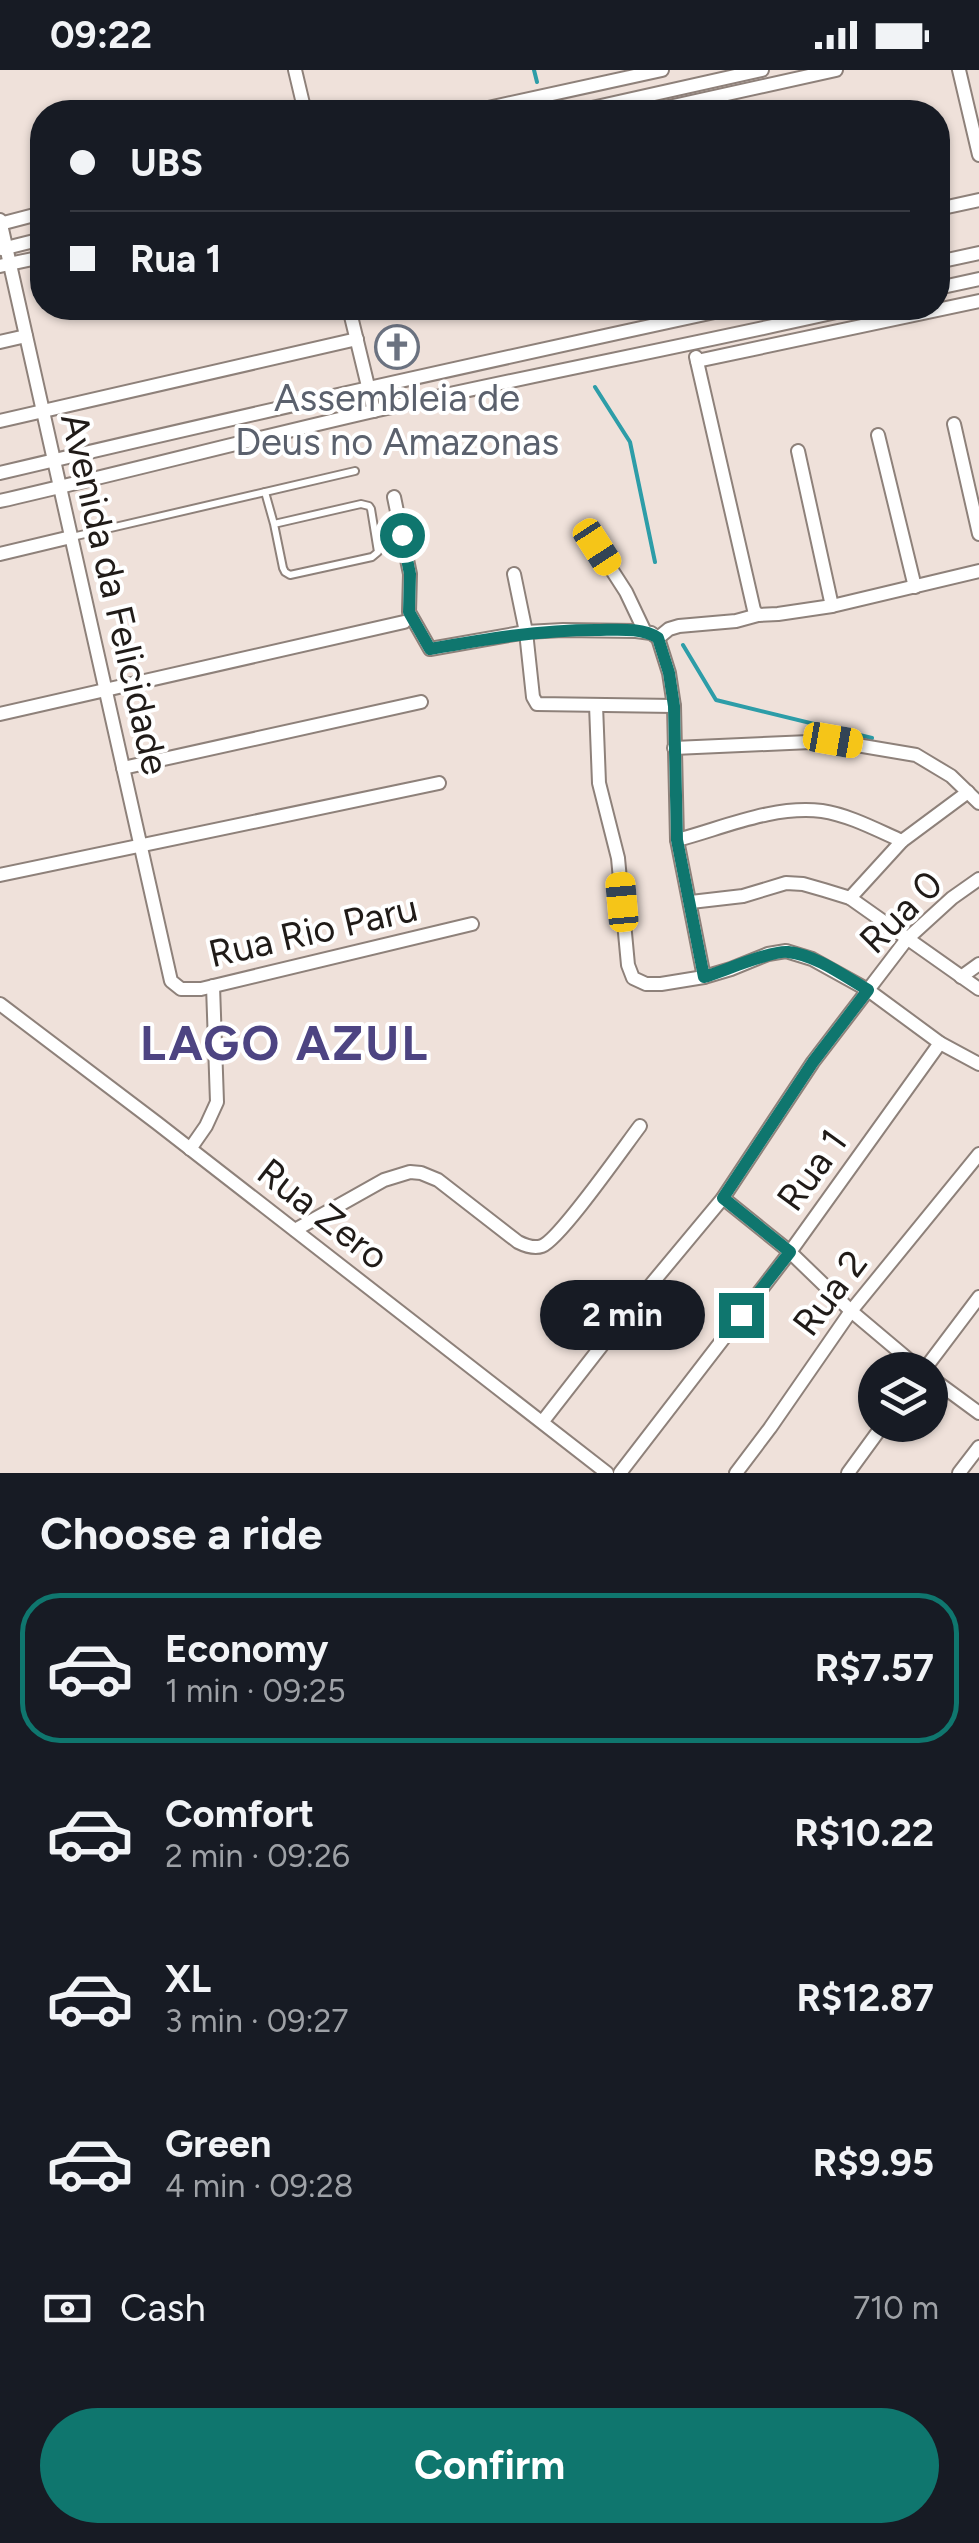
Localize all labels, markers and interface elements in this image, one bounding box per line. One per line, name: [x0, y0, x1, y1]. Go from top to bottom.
text: 09:22: [50, 12, 152, 58]
text: UBS: [130, 140, 203, 186]
text: Rua 1: [130, 236, 221, 282]
church icon: Assembleia de Deus no Amazonas: [374, 324, 420, 370]
place label: Assembleia de Deus no Amazonas: [235, 375, 559, 465]
street label: Avenida da Felicidade: [51, 409, 179, 779]
route start: [380, 513, 425, 558]
car: [568, 514, 626, 580]
car: [801, 720, 865, 760]
street label: Rua 0: [850, 861, 952, 963]
car: [604, 871, 640, 933]
street label: Rua Rio Paru: [204, 885, 422, 977]
district label: LAGO AZUL: [140, 1014, 430, 1072]
street label: Rua 1: [767, 1120, 857, 1220]
street label: Rua Zero: [248, 1149, 398, 1279]
street label: Rua 2: [783, 1241, 877, 1345]
callout: 2 min: [541, 1280, 706, 1350]
route end: [719, 1293, 764, 1338]
text: 2 min: [582, 1296, 663, 1334]
map controls: [858, 1352, 948, 1442]
button: layers: [858, 1352, 948, 1442]
text: Choose a ride: [40, 1506, 322, 1560]
icon: car: [45, 1623, 135, 1713]
text: Economy: [165, 1626, 328, 1672]
text: R$7.57: [815, 1645, 934, 1691]
text: 1 min · 09:25: [165, 1672, 346, 1710]
icon: car: [45, 1788, 135, 1878]
text: Comfort: [165, 1791, 314, 1837]
text: R$10.22: [794, 1810, 934, 1856]
text: 2 min · 09:26: [165, 1837, 350, 1875]
icon: car: [45, 1953, 135, 2043]
text: XL: [165, 1956, 211, 2002]
text: R$12.87: [797, 1975, 934, 2021]
text: 3 min · 09:27: [165, 2002, 349, 2040]
icon: car: [45, 2118, 135, 2208]
text: Green: [165, 2121, 271, 2167]
text: R$9.95: [813, 2140, 934, 2186]
text: 4 min · 09:28: [165, 2167, 353, 2205]
icon: cash: [40, 2281, 95, 2336]
text: Cash: [120, 2285, 206, 2331]
text: 710 m: [853, 2289, 939, 2327]
button: Confirm: [40, 2408, 939, 2523]

